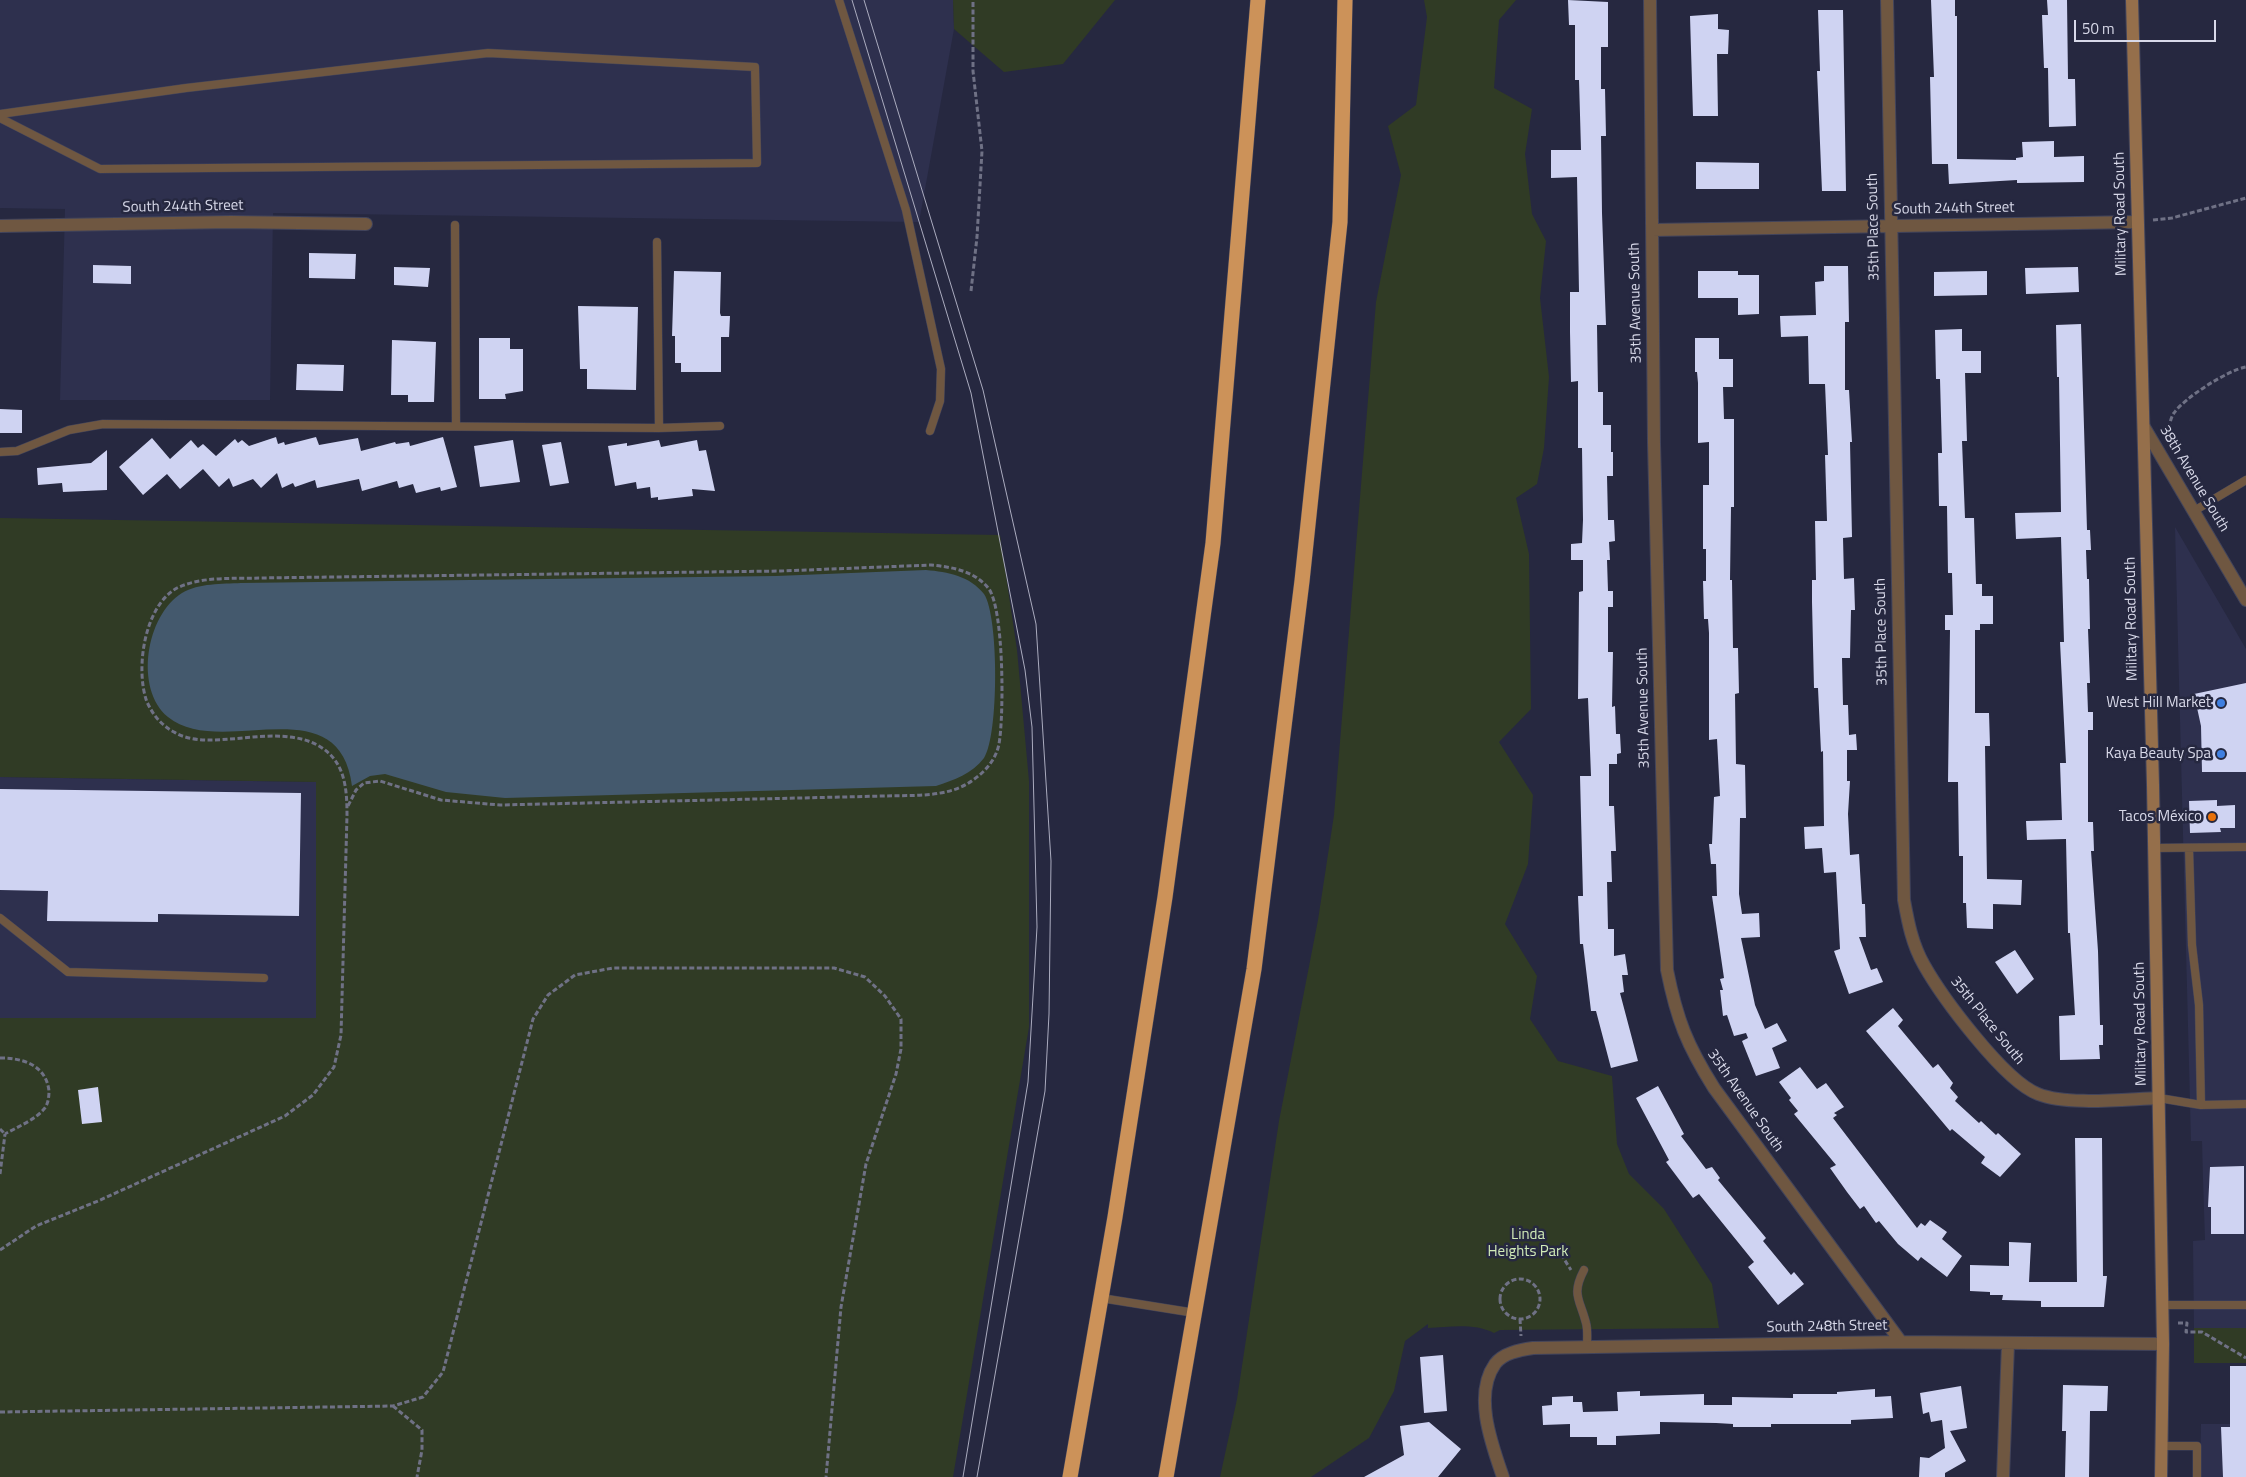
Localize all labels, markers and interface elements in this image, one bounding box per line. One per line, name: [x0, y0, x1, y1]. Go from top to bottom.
scale bar: [2076, 10, 2218, 42]
text: 50 m: [2082, 17, 2115, 40]
street label: Military Road South: [2111, 152, 2131, 276]
street label: 35th Place South: [1864, 173, 1884, 281]
street label: South 244th Street: [122, 197, 244, 217]
street label: South 244th Street: [1893, 199, 2015, 219]
street label: 35th Avenue South: [1626, 242, 1646, 364]
street label: 38th Avenue South: [2155, 423, 2233, 535]
street label: Military Road South: [2122, 557, 2142, 681]
street label: 35th Place South: [1872, 578, 1892, 686]
street label: 35th Avenue South: [1634, 647, 1654, 769]
place label: West Hill Market: [2106, 694, 2211, 712]
marker: West Hill Market: [2215, 697, 2227, 709]
place label: Kaya Beauty Spa: [2105, 745, 2211, 763]
marker: Kaya Beauty Spa: [2215, 748, 2227, 760]
place label: Tacos México: [2119, 808, 2202, 826]
marker: Tacos México: [2206, 811, 2218, 823]
street label: Military Road South: [2131, 962, 2151, 1086]
street label: 35th Place South: [1946, 973, 2028, 1069]
street label: 35th Avenue South: [1703, 1046, 1787, 1156]
park label: Linda Heights Park: [1488, 1226, 1568, 1261]
street label: South 248th Street: [1766, 1317, 1888, 1337]

